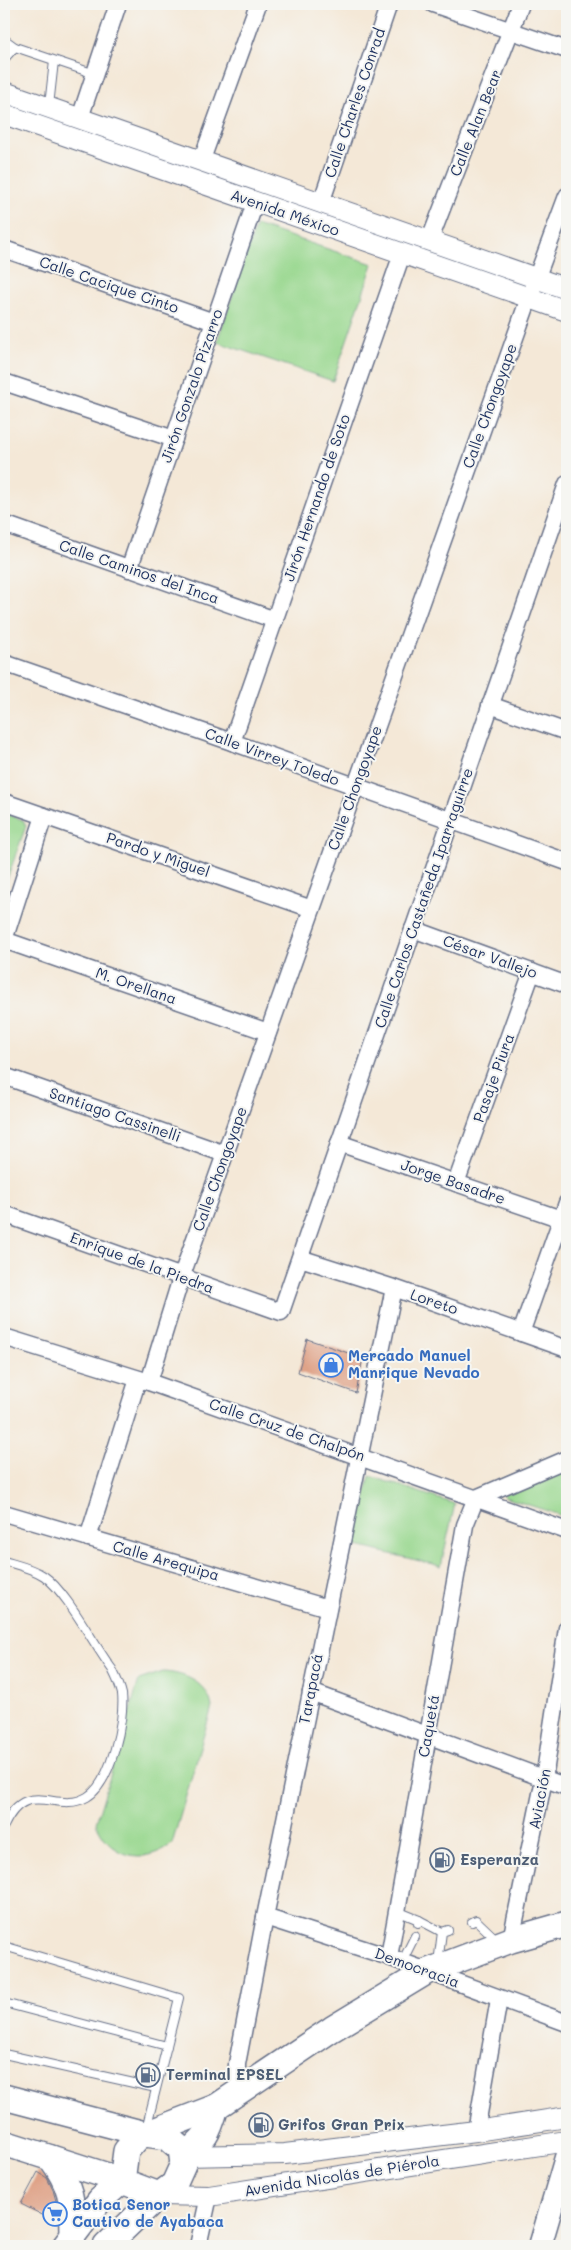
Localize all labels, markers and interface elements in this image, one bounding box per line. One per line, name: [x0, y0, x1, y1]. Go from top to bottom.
street label: Calle Charles Conrad: [319, 25, 389, 180]
street label: Calle Alan Bear: [444, 66, 506, 179]
street label: Avenida México: [228, 184, 342, 240]
street label: Calle Cacique Cinto: [37, 251, 182, 317]
street label: Jirón Gonzalo Pizarro: [155, 306, 227, 465]
street label: Calle Chongoyape: [457, 341, 521, 471]
street label: Jirón Hernando de Soto: [278, 411, 354, 584]
street label: Calle Caminos del Inca: [57, 534, 222, 608]
street label: Calle Virrey Toledo: [202, 722, 342, 790]
street label: Calle Chongoyape: [322, 723, 386, 853]
street label: Calle Carlos Castañeda Iparraguirre: [369, 765, 477, 1030]
street label: Pardo y Miguel: [104, 827, 213, 881]
street label: César Vallejo: [440, 930, 540, 982]
street label: M. Orellana: [93, 962, 179, 1008]
street label: Pasaje Piura: [468, 1030, 518, 1125]
street label: Santiago Cassinelli: [47, 1082, 184, 1146]
street label: Calle Chongoyape: [187, 1104, 251, 1234]
street label: Jorge Basadre: [399, 1154, 508, 1208]
street label: Enrique de la Piedra: [68, 1227, 217, 1297]
street label: Loreto: [408, 1284, 461, 1319]
place label: Mercado Manuel Manrique Nevado: [348, 1345, 480, 1382]
shop icon: Mercado Manuel Manrique Nevado: [318, 1352, 344, 1378]
street label: Calle Cruz de Chalpón: [207, 1393, 368, 1465]
street label: Calle Arequipa: [111, 1535, 222, 1585]
street label: Tarapacá: [293, 1652, 327, 1726]
street label: Caquetá: [413, 1693, 443, 1759]
street label: Aviación: [523, 1767, 555, 1831]
fuel station icon: Esperanza: [429, 1847, 455, 1873]
place label: Esperanza: [460, 1849, 539, 1869]
street label: Democracia: [372, 1942, 463, 1992]
fuel station icon: Terminal EPSEL: [135, 2062, 161, 2088]
place label: Terminal EPSEL: [166, 2064, 284, 2084]
fuel station icon: Grifos Gran Prix: [248, 2112, 274, 2138]
place label: Grifos Gran Prix: [278, 2114, 405, 2134]
street label: Avenida Nicolás de Piérola: [243, 2150, 441, 2200]
place label: Botica Senor Cautivo de Ayabaca: [72, 2194, 224, 2231]
supermarket icon: Botica Senor Cautivo de Ayabaca: [42, 2201, 68, 2227]

